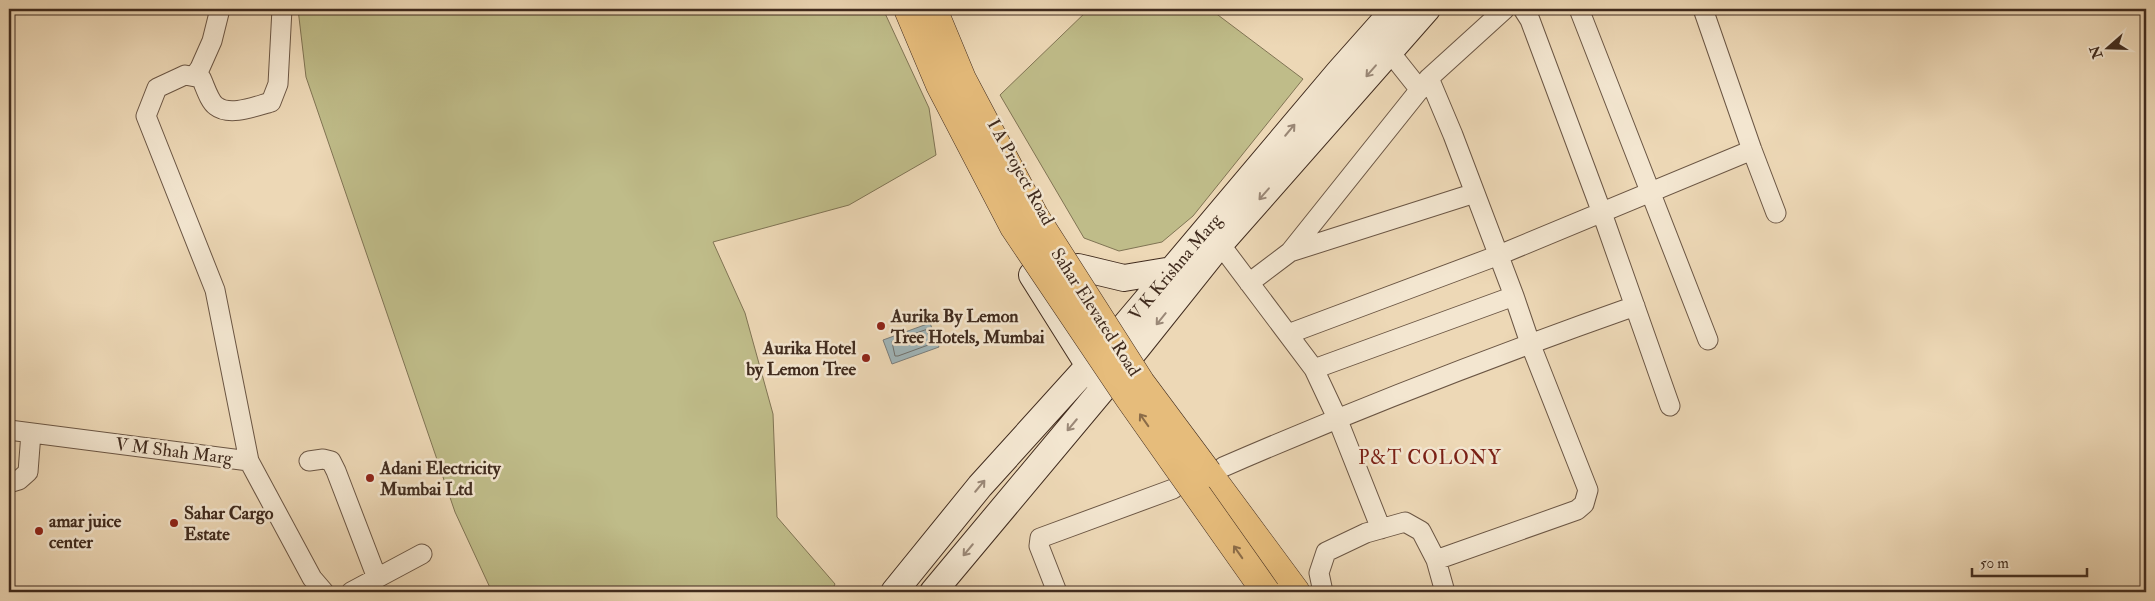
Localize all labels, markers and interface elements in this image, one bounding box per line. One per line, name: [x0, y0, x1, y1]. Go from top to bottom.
north arrow: [2082, 22, 2132, 72]
text: N: [2086, 43, 2107, 62]
one-way arrow: [1365, 65, 1377, 78]
street label: I A Project Road: [982, 115, 1059, 230]
one-way arrow: [1284, 124, 1295, 137]
one-way arrow: [1259, 187, 1270, 200]
street label: V K Krishna Marg: [1124, 208, 1228, 326]
street label: Sahar Elevated Road: [1046, 244, 1146, 381]
place label: Aurika By Lemon Tree Hotels, Mumbai: [890, 305, 1045, 349]
one-way arrow: [1155, 312, 1166, 325]
marker: Aurika By Lemon Tree Hotels, Mumbai: [875, 320, 887, 332]
place label: Aurika Hotel by Lemon Tree: [745, 337, 856, 381]
marker: Aurika Hotel by Lemon Tree: [860, 352, 872, 364]
one-way arrow: [1139, 413, 1149, 427]
one-way arrow: [1066, 418, 1077, 431]
street label: V M Shah Marg: [114, 433, 235, 470]
district label: P&T COLONY: [1358, 446, 1502, 470]
place label: Adani Electricity Mumbai Ltd: [379, 457, 502, 501]
marker: Adani Electricity Mumbai Ltd: [364, 472, 376, 484]
one-way arrow: [974, 480, 985, 493]
place label: Sahar Cargo Estate: [184, 502, 274, 546]
place label: amar juice center: [49, 510, 122, 554]
marker: Sahar Cargo Estate: [168, 517, 180, 529]
marker: amar juice center: [33, 525, 45, 537]
one-way arrow: [962, 543, 974, 556]
one-way arrow: [1233, 546, 1243, 560]
scale bar: [1972, 546, 2088, 578]
text: 50 m: [1980, 554, 2009, 573]

